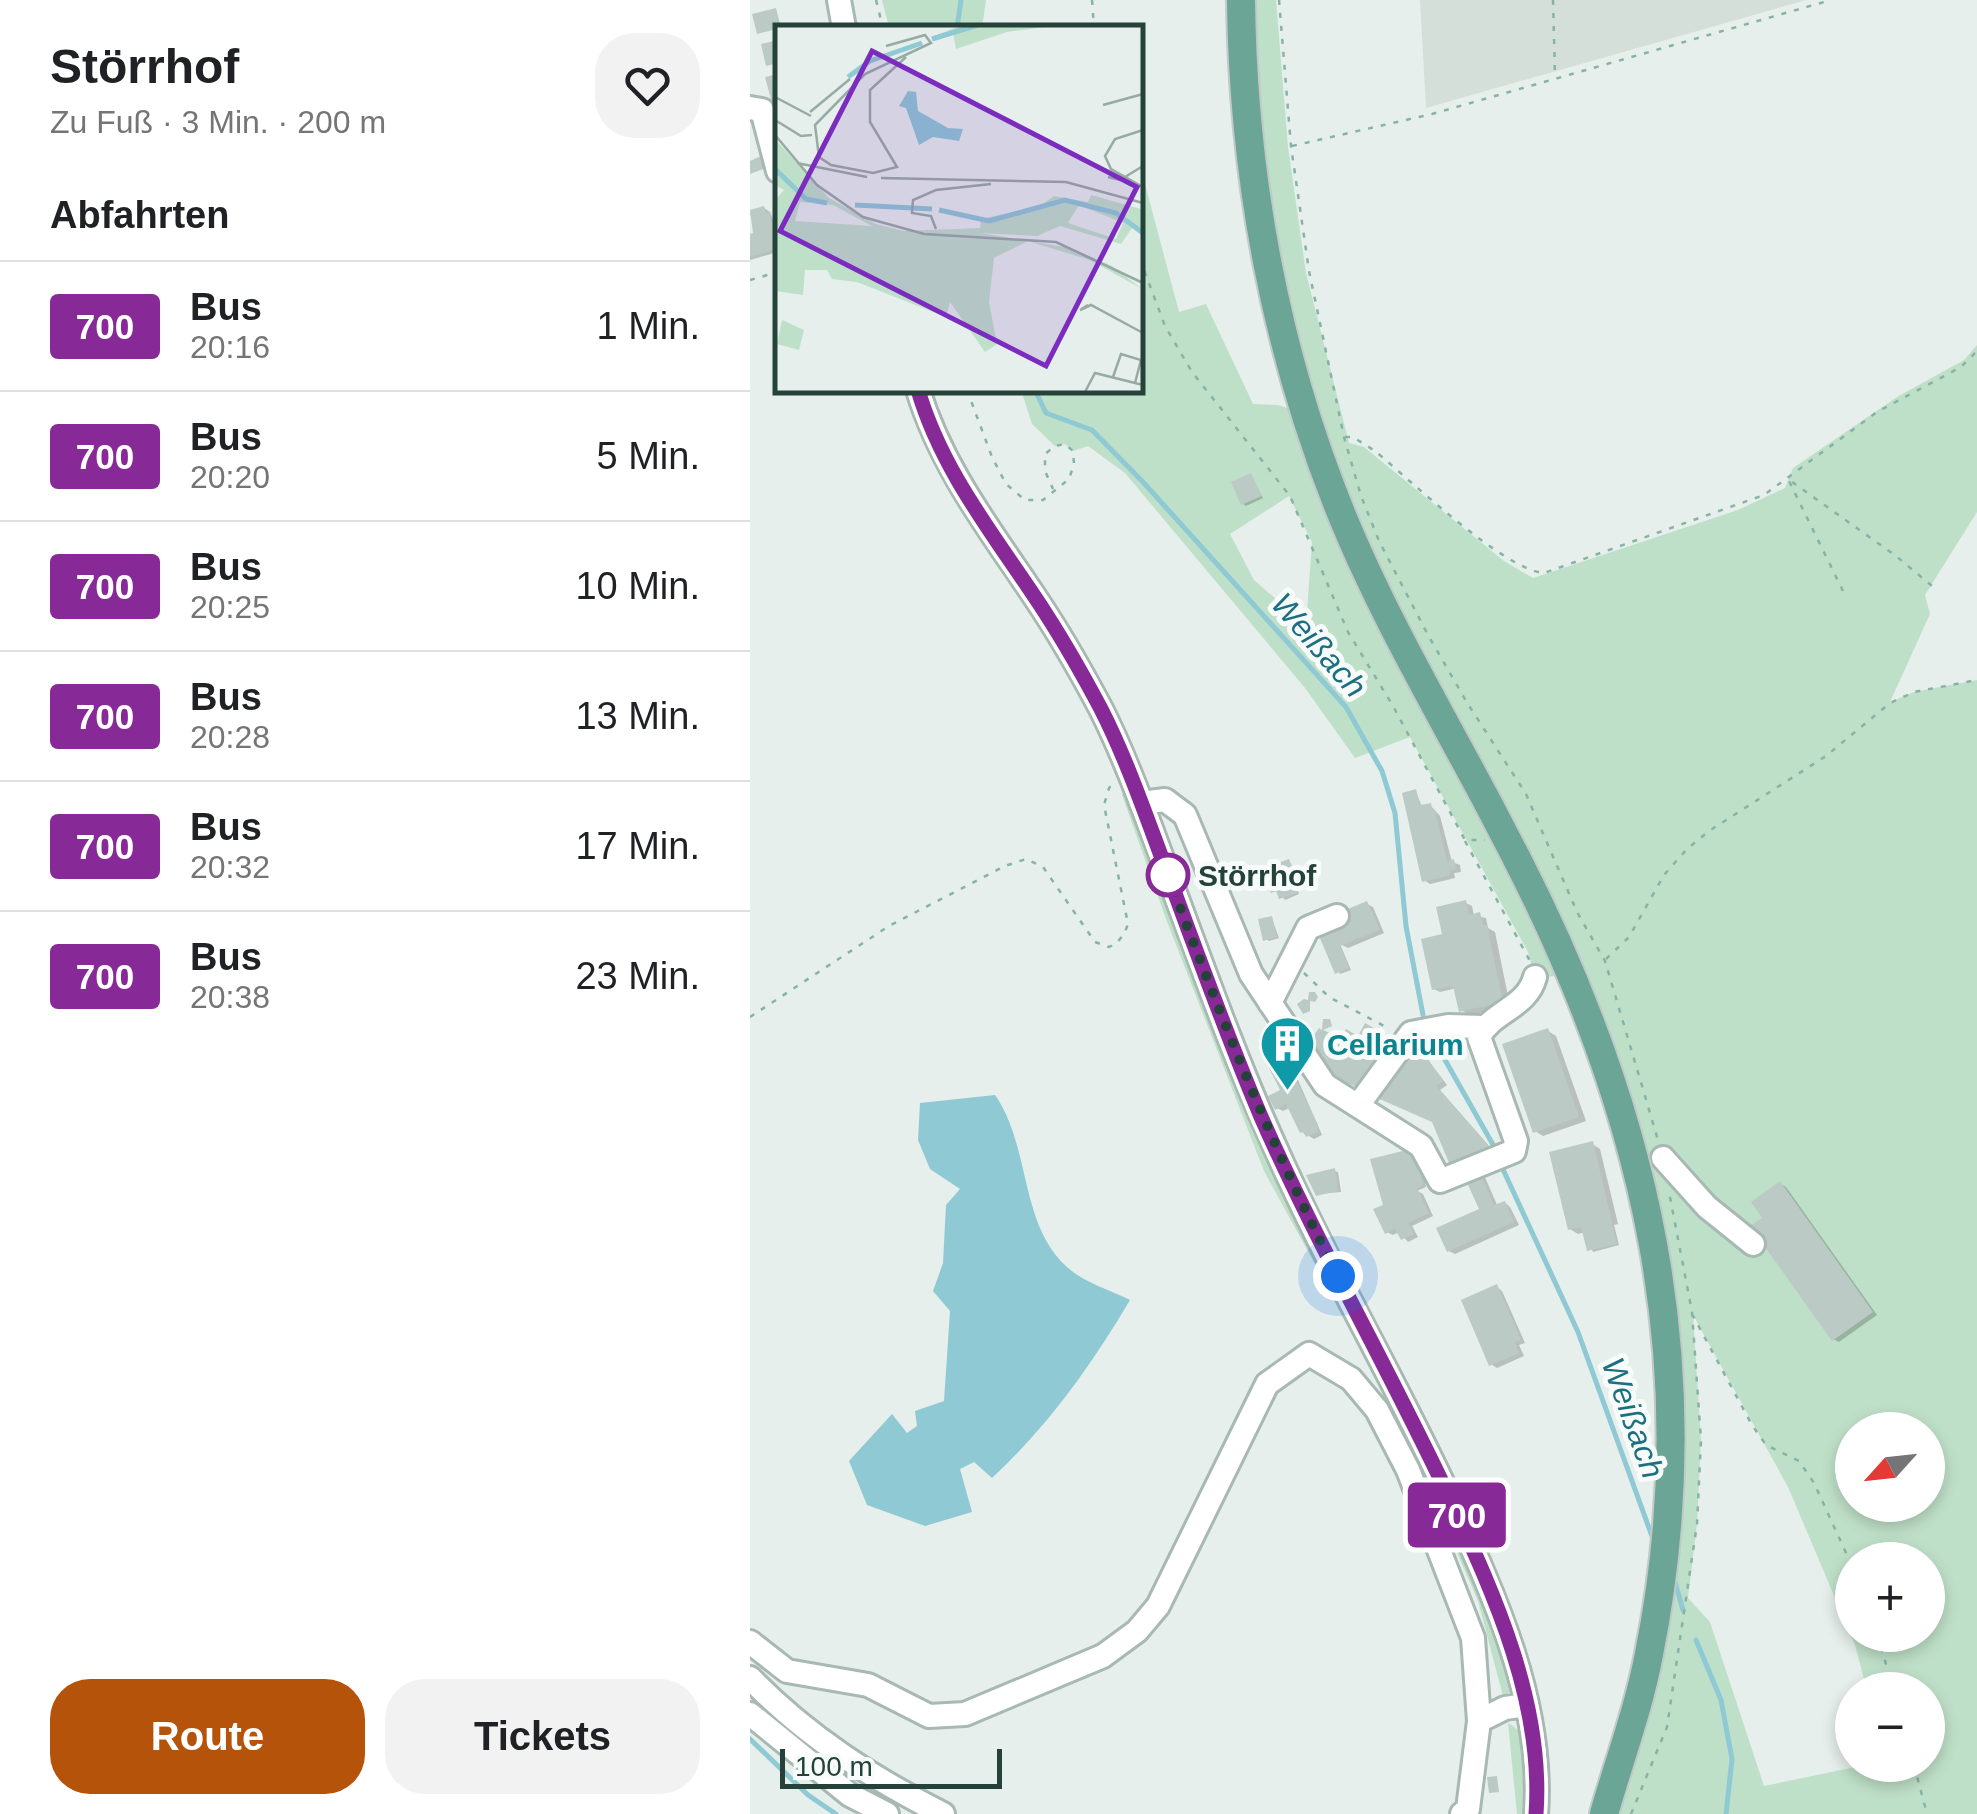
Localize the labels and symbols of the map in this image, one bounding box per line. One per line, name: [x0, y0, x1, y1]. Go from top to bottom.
inset map: [775, 25, 1142, 392]
water label: Weißach: [1264, 586, 1374, 704]
marker: Störrhof: [1147, 854, 1189, 896]
place label: Störrhof: [1198, 859, 1317, 892]
building icon: Cellarium: [1258, 1014, 1318, 1093]
place label: Cellarium: [1327, 1028, 1464, 1061]
your location: [1313, 1251, 1363, 1301]
water label: Weißach: [1595, 1353, 1671, 1483]
north arrow: [1835, 1412, 1945, 1522]
line badge: 700: [1400, 1482, 1514, 1548]
scale bar: [780, 1744, 1002, 1788]

